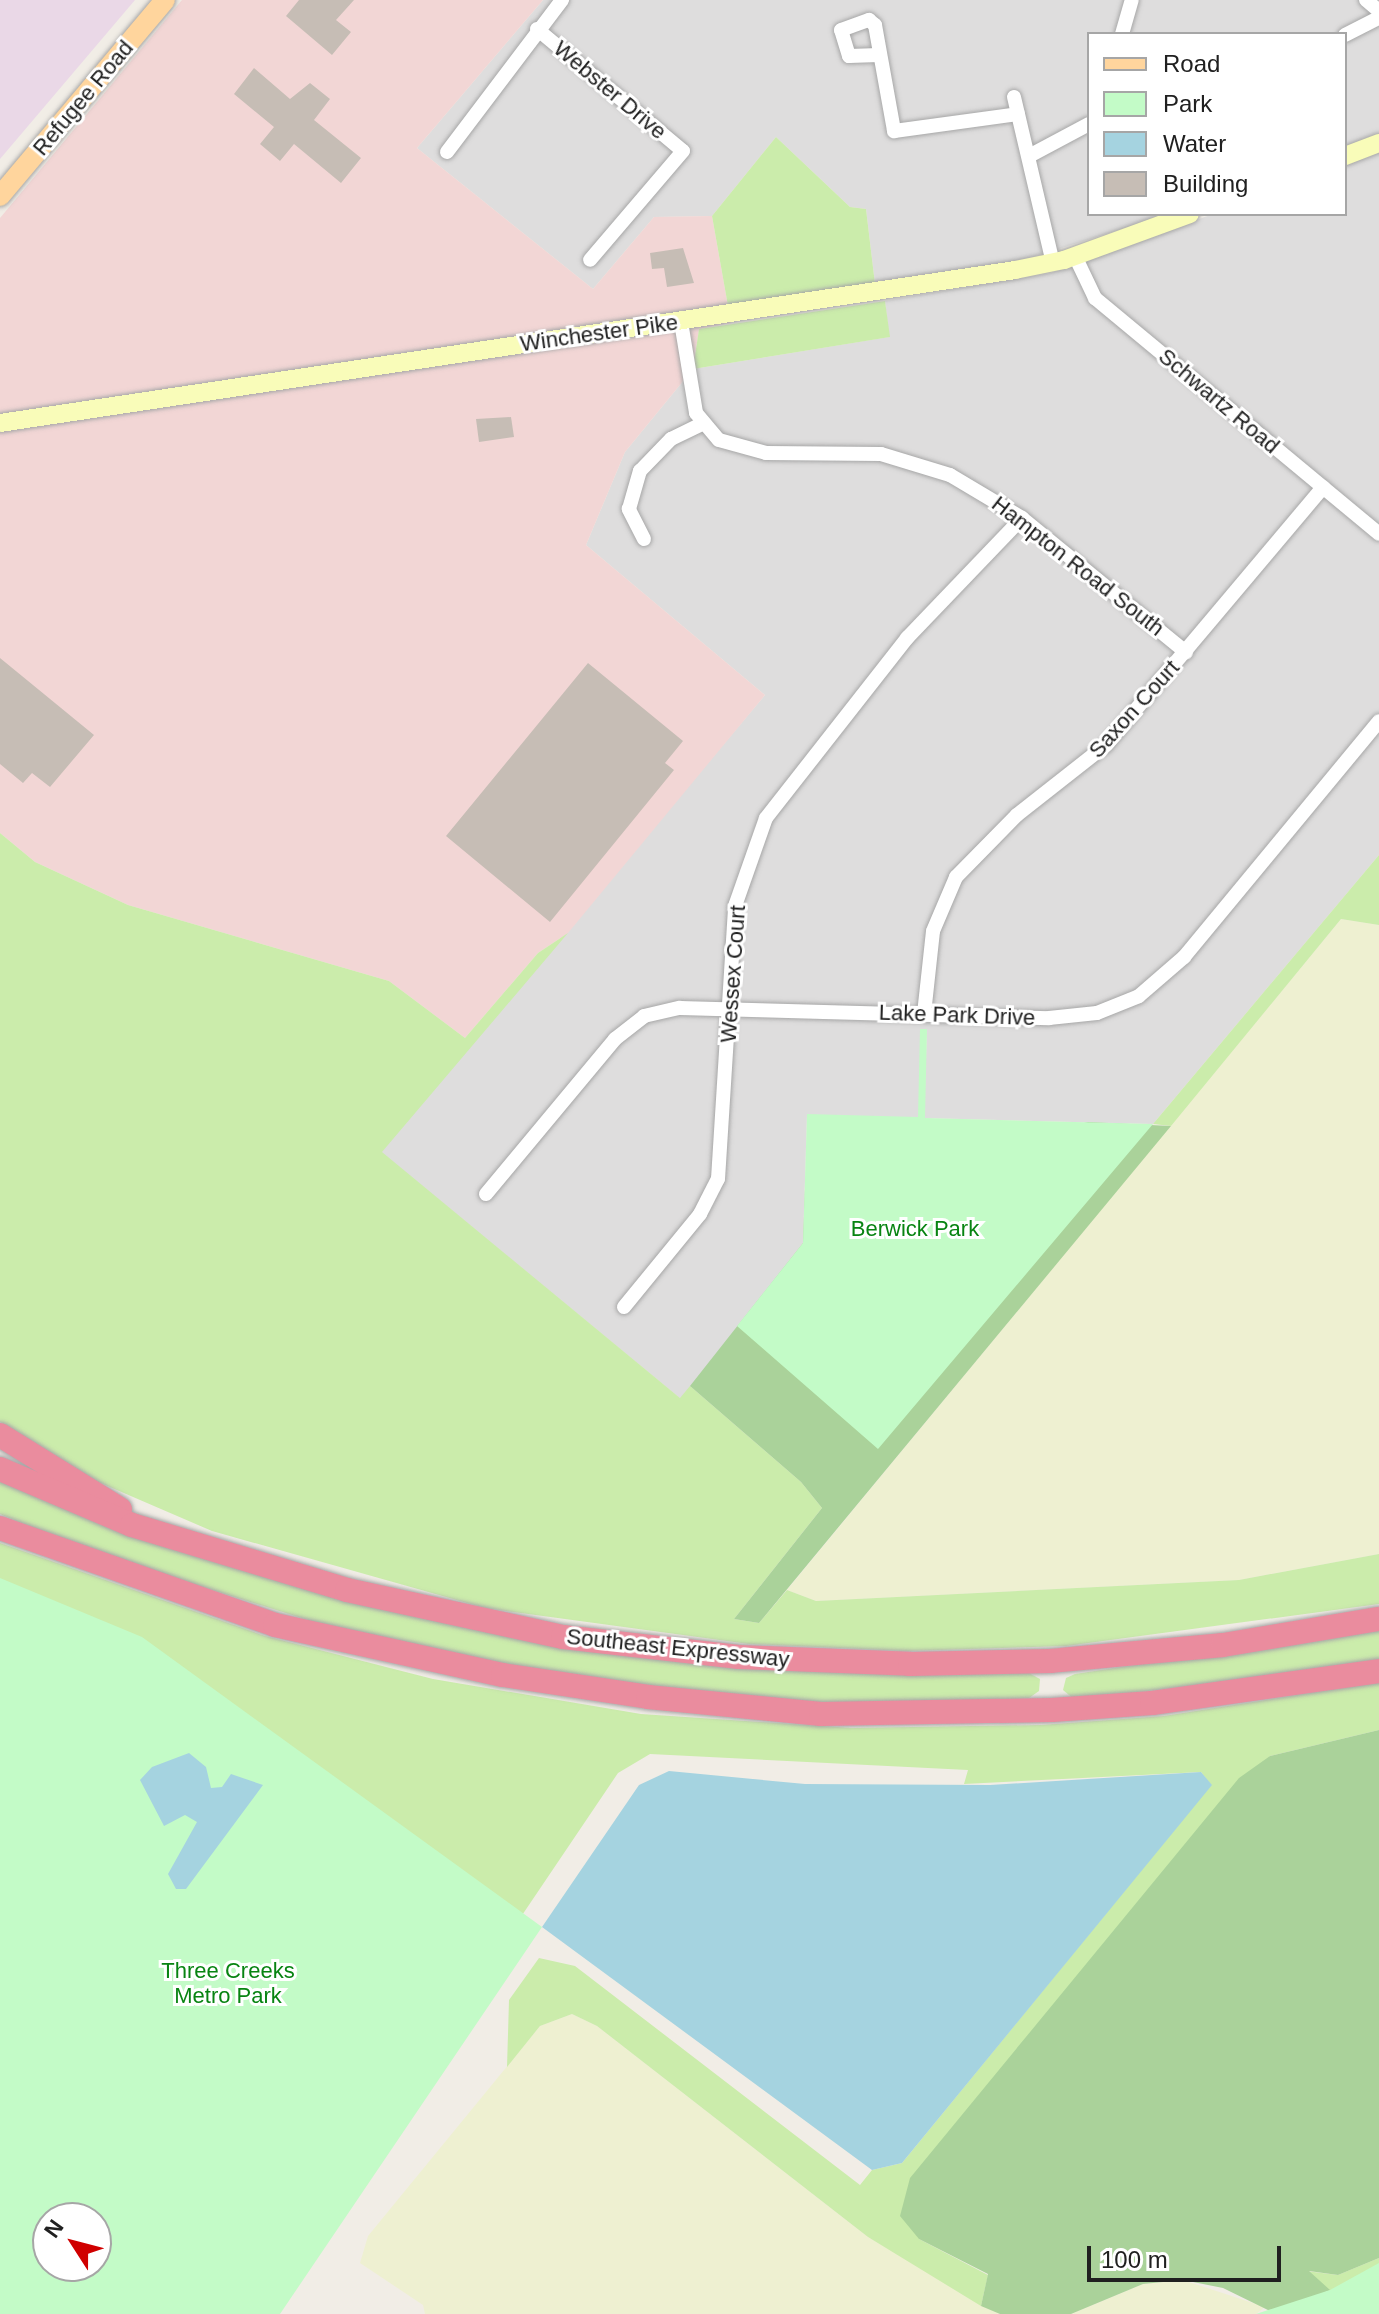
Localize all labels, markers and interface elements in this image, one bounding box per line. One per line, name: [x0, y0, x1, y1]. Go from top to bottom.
legend: [1087, 32, 1347, 216]
street label: Refugee Road: [27, 35, 139, 161]
street label: Webster Drive: [548, 35, 672, 145]
text: Road: [1163, 50, 1220, 77]
text: Park: [1163, 90, 1212, 117]
text: Water: [1163, 130, 1226, 157]
text: Building: [1163, 170, 1248, 197]
street label: Winchester Pike: [518, 309, 680, 357]
street label: Schwartz Road: [1153, 343, 1285, 459]
street label: Hampton Road South: [987, 490, 1169, 642]
street label: Saxon Court: [1083, 655, 1185, 763]
street label: Wessex Court: [715, 904, 751, 1044]
street label: Lake Park Drive: [878, 999, 1036, 1031]
park label: Berwick Park: [851, 1216, 979, 1242]
street label: Southeast Expressway: [565, 1623, 791, 1673]
park label: Three Creeks Metro Park: [161, 1957, 295, 2008]
north arrow: [32, 2202, 112, 2282]
text: N: [39, 2215, 69, 2243]
scale bar: [1091, 2230, 1285, 2280]
text: 100 m: [1101, 2246, 1168, 2273]

